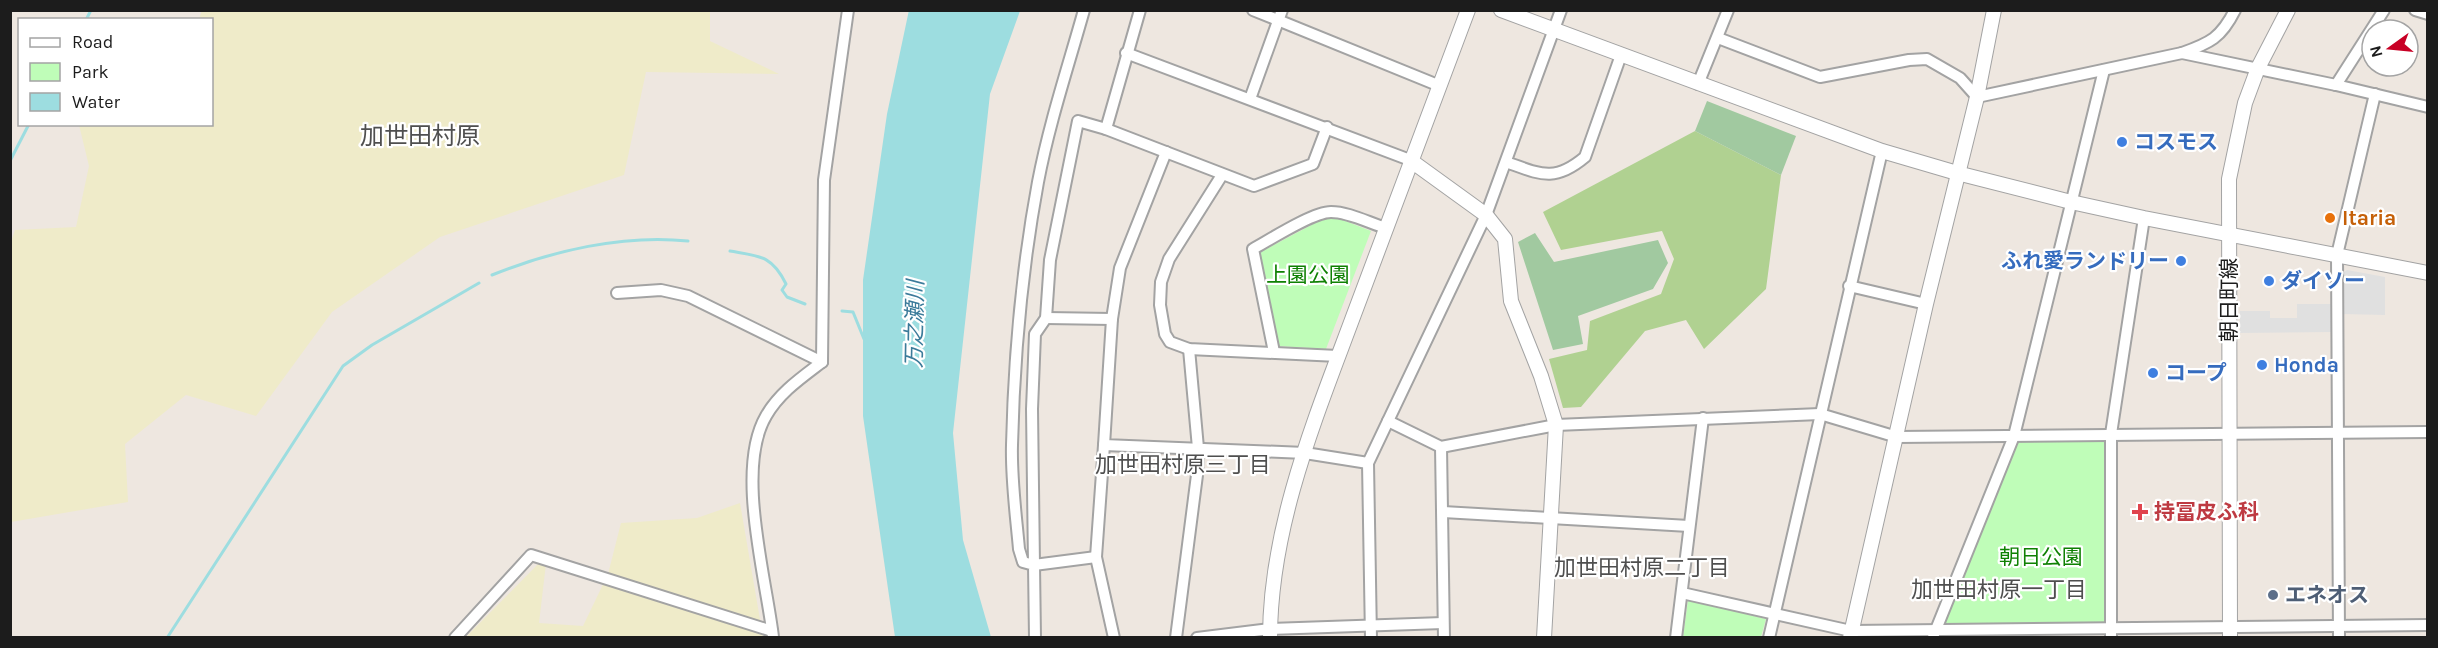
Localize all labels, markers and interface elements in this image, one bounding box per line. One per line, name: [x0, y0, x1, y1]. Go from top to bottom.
legend: [18, 18, 213, 126]
north arrow: [2360, 18, 2420, 78]
text: Road: [72, 31, 113, 53]
text: N: [2365, 44, 2387, 60]
text: Park: [72, 61, 109, 83]
text: Water: [72, 91, 120, 113]
district label: 加世田村原: [360, 122, 480, 150]
place label: コスモス: [2134, 130, 2218, 154]
marker: コスモス: [2115, 135, 2129, 149]
place label: Itaria: [2342, 206, 2396, 230]
marker: Itaria: [2323, 211, 2337, 225]
place label: ふれ愛ランドリー: [2001, 249, 2169, 273]
marker: ふれ愛ランドリー: [2174, 254, 2188, 268]
street label: 朝日町線: [2217, 258, 2241, 342]
park label: 上園公園: [1266, 263, 1350, 287]
place label: ダイソー: [2281, 269, 2365, 293]
marker: ダイソー: [2262, 274, 2276, 288]
water label: 万之瀬川: [901, 278, 929, 368]
place label: Honda: [2274, 353, 2339, 377]
marker: Honda: [2255, 358, 2269, 372]
place label: コープ: [2165, 361, 2227, 385]
marker: コープ: [2146, 366, 2160, 380]
district label: 加世田村原三丁目: [1095, 452, 1271, 478]
place label: 持冨皮ふ科: [2154, 500, 2259, 524]
marker: 持冨皮ふ科: [2131, 503, 2149, 521]
park label: 朝日公園: [1999, 545, 2083, 569]
district label: 加世田村原二丁目: [1554, 555, 1730, 581]
district label: 加世田村原一丁目: [1911, 577, 2087, 603]
place label: エネオス: [2285, 583, 2369, 607]
marker: エネオス: [2266, 588, 2280, 602]

